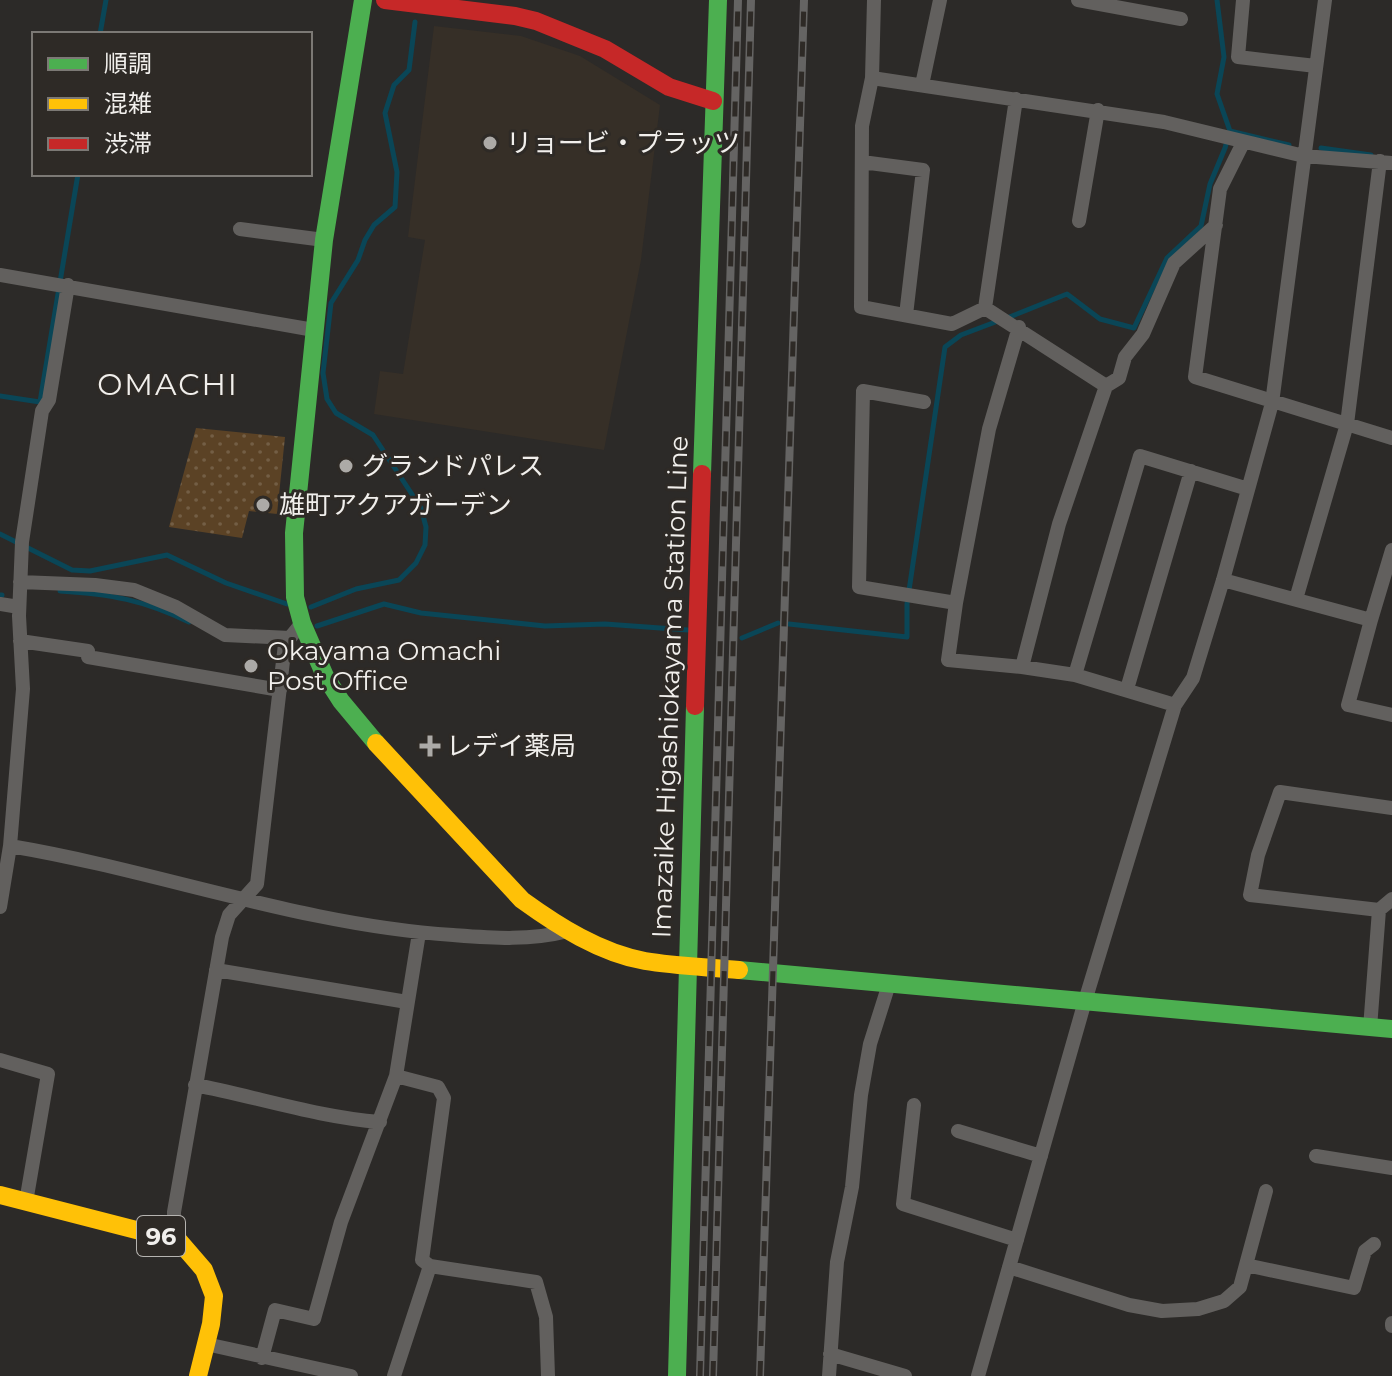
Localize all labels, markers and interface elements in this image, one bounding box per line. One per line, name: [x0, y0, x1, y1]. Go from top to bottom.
legend: [32, 32, 312, 176]
text: 順調: [104, 49, 152, 78]
text: 混雑: [104, 89, 152, 118]
place label: リョービ・プラッツ: [506, 127, 740, 159]
text: 渋滞: [104, 129, 152, 158]
marker: リョービ・プラッツ: [481, 134, 499, 152]
district label: OMACHI: [97, 366, 239, 403]
street label: Imazaike Higashiokayama Station Line: [645, 435, 695, 939]
place label: グランドパレス: [362, 450, 544, 482]
marker: グランドパレス: [337, 457, 355, 475]
place label: 雄町アクアガーデン: [279, 489, 512, 521]
marker: 雄町アクアガーデン: [254, 496, 272, 514]
place label: Okayama Omachi Post Office: [267, 635, 501, 697]
marker: Okayama Omachi Post Office: [242, 657, 260, 675]
place label: レデイ薬局: [446, 730, 576, 762]
marker: レデイ薬局: [421, 737, 439, 755]
road number: 96: [137, 1216, 185, 1256]

